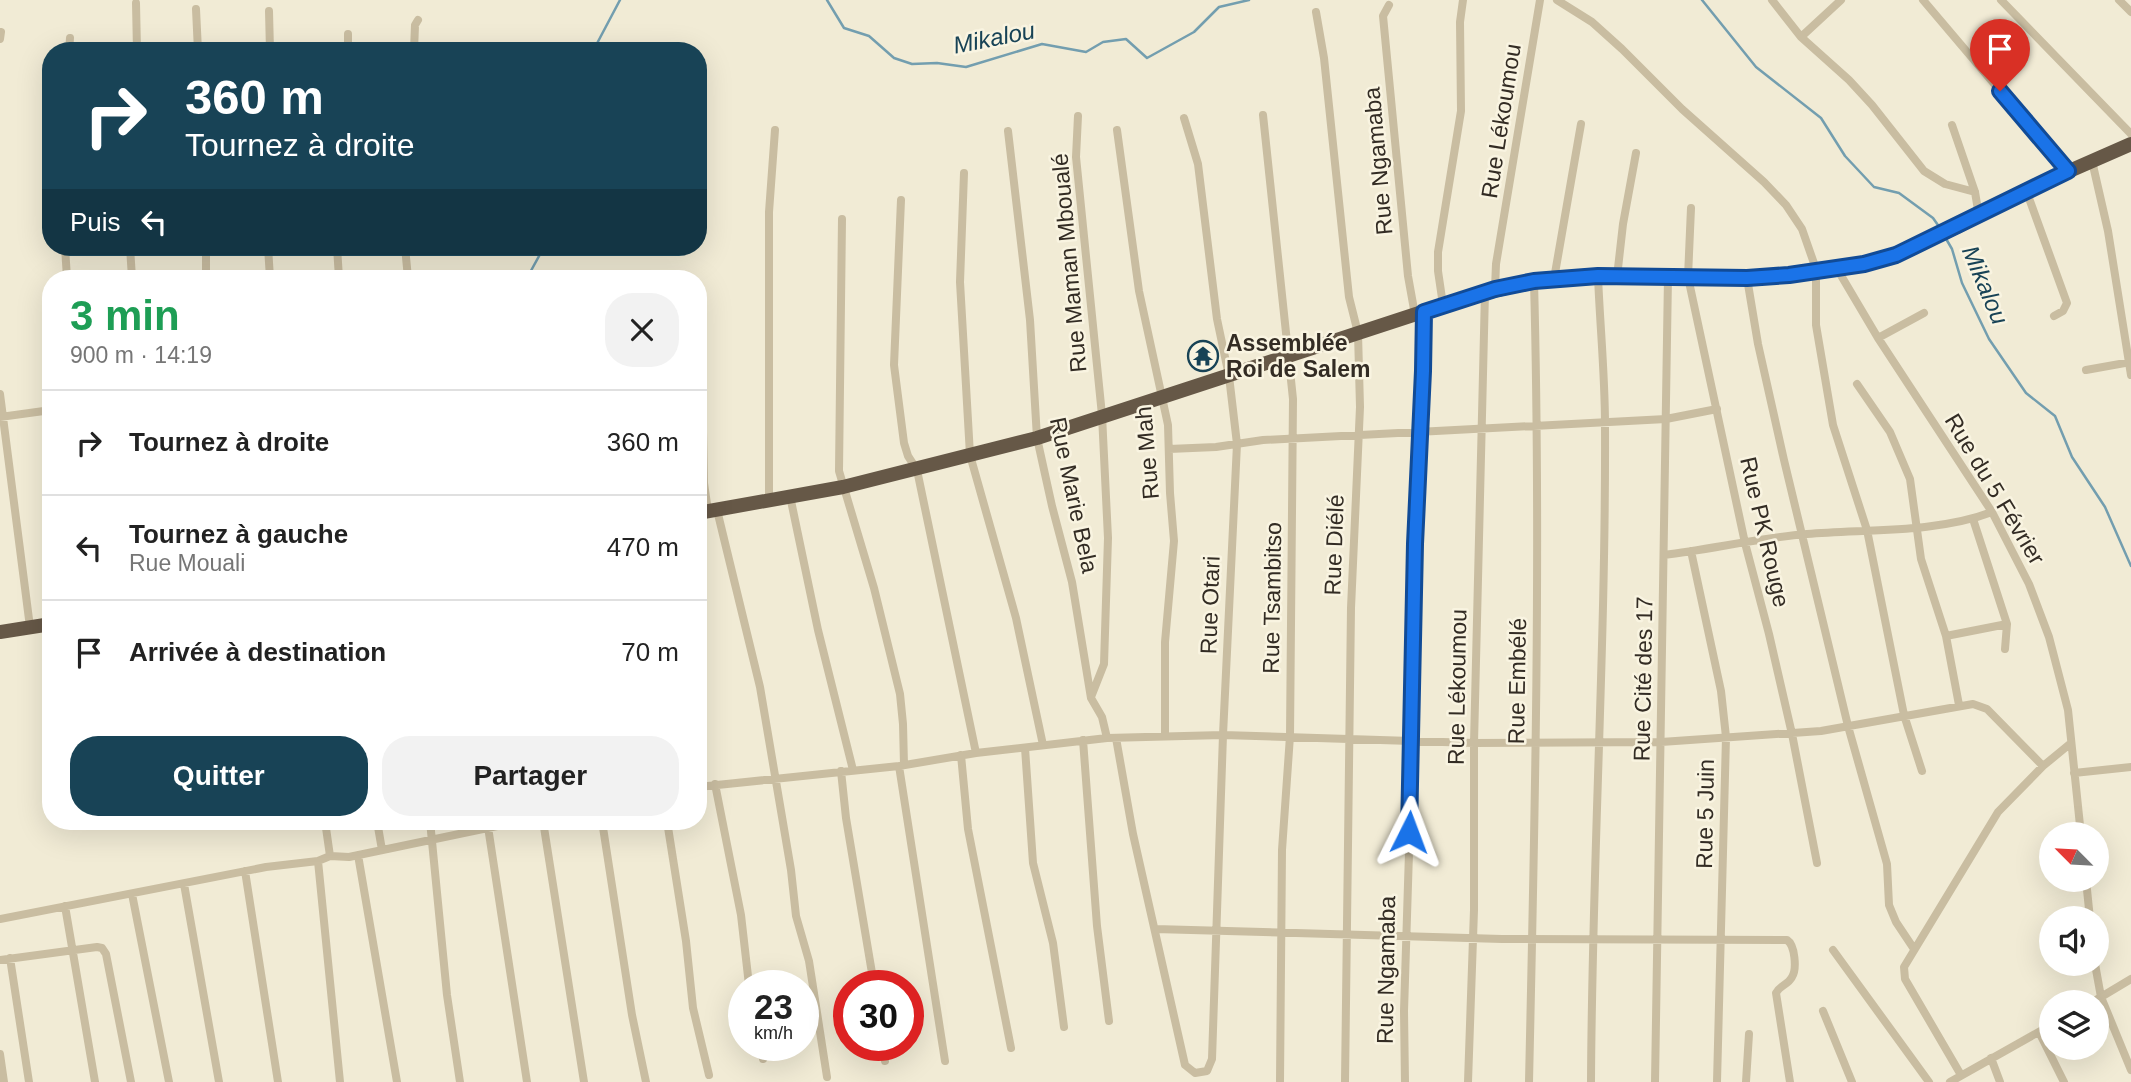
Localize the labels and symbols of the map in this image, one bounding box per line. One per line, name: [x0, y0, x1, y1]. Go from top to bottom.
water label: Mikalou: [951, 16, 1037, 59]
pin: [1970, 19, 2030, 91]
street label: Rue Lékoumou: [1476, 42, 1526, 200]
street label: Rue Ngamaba: [1359, 86, 1397, 236]
street label: Rue Maman Mboualé: [1046, 152, 1092, 374]
water label: Mikalou: [1957, 241, 2014, 328]
place label: Assemblée Roi de Salem: [1226, 330, 1370, 382]
temple icon: Assemblée Roi de Salem: [1186, 339, 1220, 373]
street label: Rue Mah: [1130, 405, 1164, 501]
street label: Rue du 5 Février: [1940, 409, 2050, 569]
street label: Rue Marie Bela: [1045, 415, 1103, 575]
street label: Rue PK Rouge: [1735, 454, 1795, 610]
street label: Rue Diélé: [1319, 494, 1349, 596]
street label: Rue Tsambitso: [1258, 522, 1286, 674]
street label: Rue Otari: [1195, 555, 1225, 655]
street label: Rue Cité des 17: [1629, 596, 1657, 762]
street label: Rue Lékoumou: [1443, 609, 1471, 765]
street label: Rue Embélé: [1503, 617, 1531, 745]
street label: Rue 5 Juin: [1691, 759, 1719, 869]
position arrow: [1372, 795, 1446, 869]
north arrow: [2039, 822, 2109, 892]
street label: Rue Ngamaba: [1372, 895, 1400, 1044]
speed limit sign: 30: [833, 970, 924, 1061]

